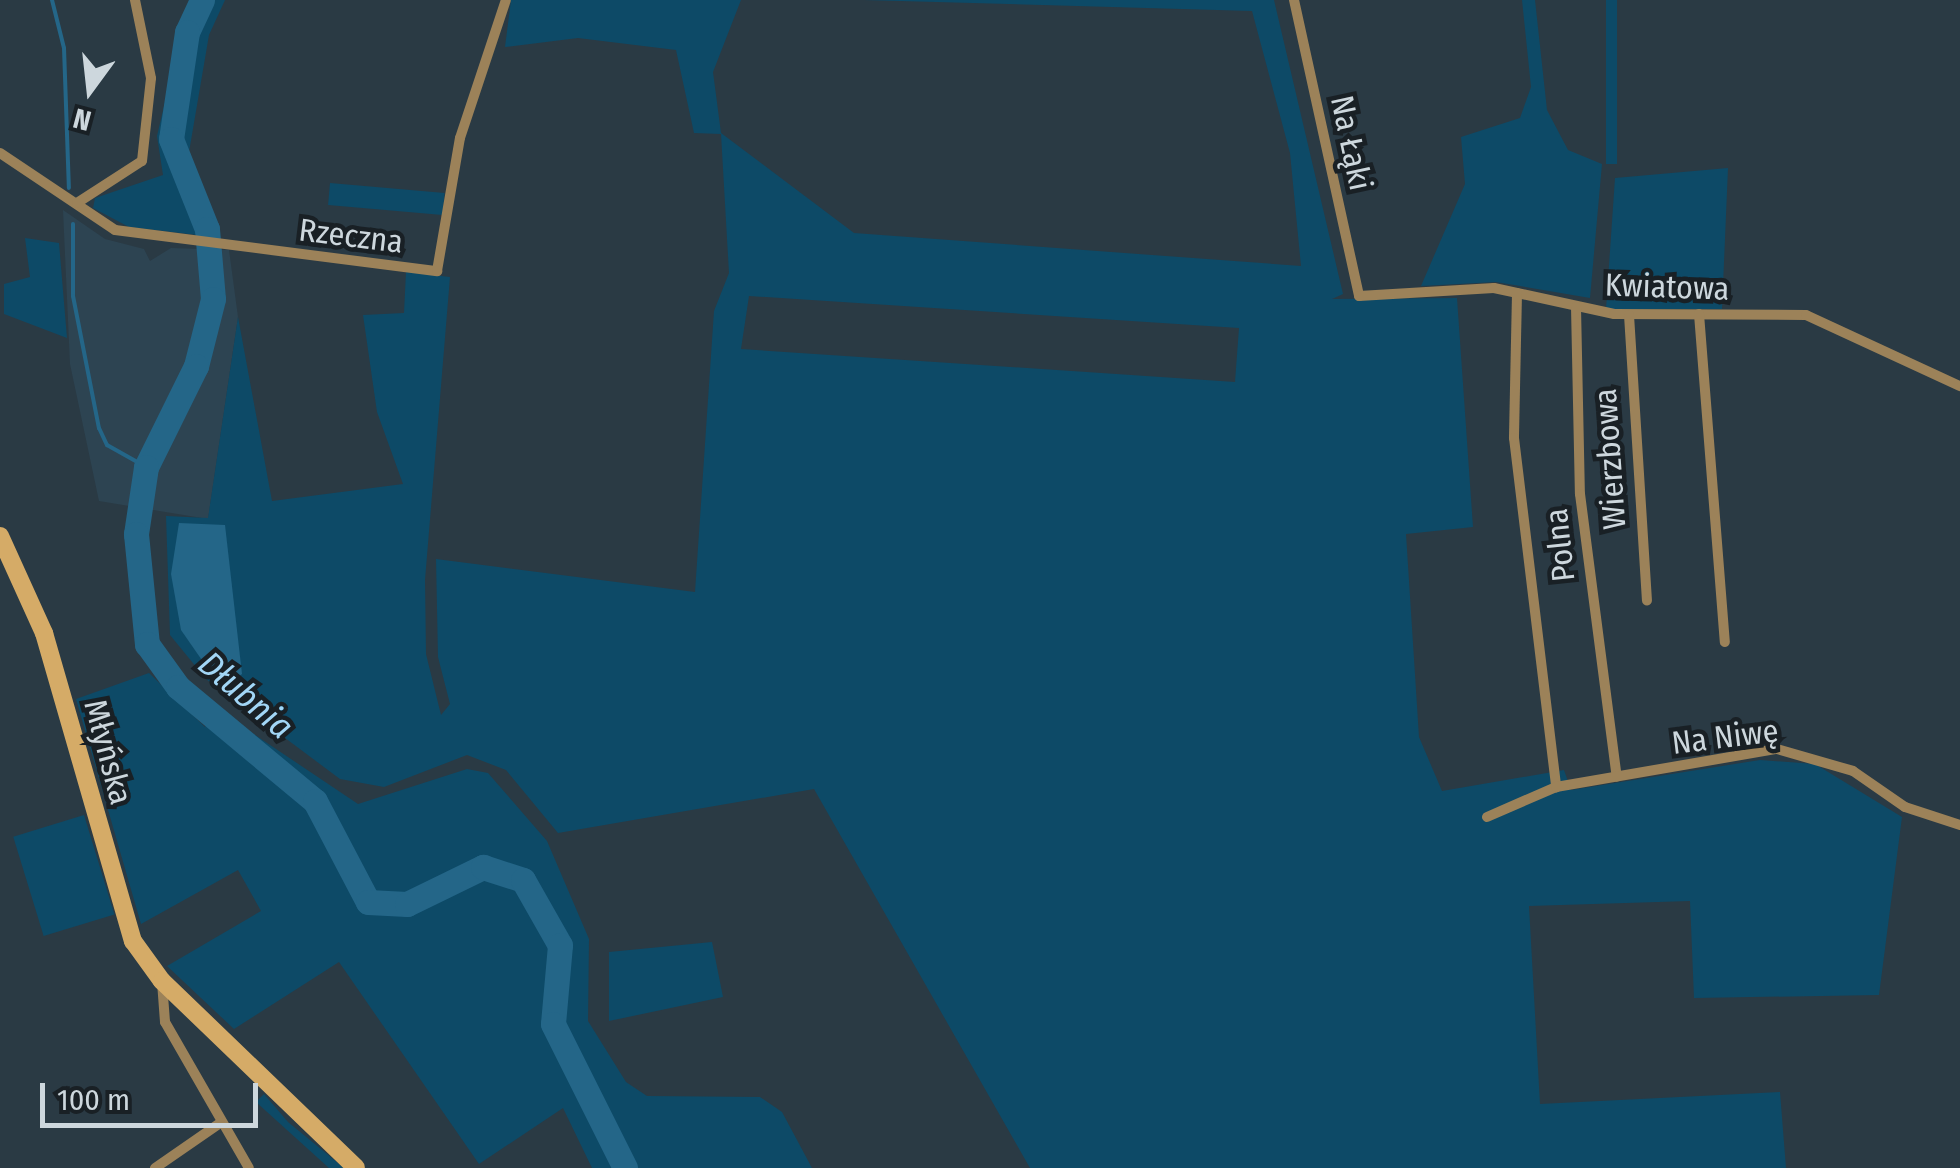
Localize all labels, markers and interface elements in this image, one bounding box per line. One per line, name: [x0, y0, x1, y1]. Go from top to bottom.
north arrow: [40, 40, 140, 140]
street label: Na Łąki: [1322, 92, 1380, 194]
text: N: [70, 101, 94, 138]
street label: Rzeczna: [297, 211, 405, 261]
street label: Kwiatowa: [1604, 266, 1730, 308]
street label: Wierzbowa: [1586, 387, 1634, 531]
street label: Polna: [1537, 506, 1583, 584]
water label: Dłubnia: [190, 642, 302, 748]
street label: Młyńska: [76, 695, 140, 809]
street label: Na Niwę: [1670, 711, 1780, 763]
scale bar: [45, 1063, 262, 1125]
text: 100 m: [57, 1082, 130, 1118]

